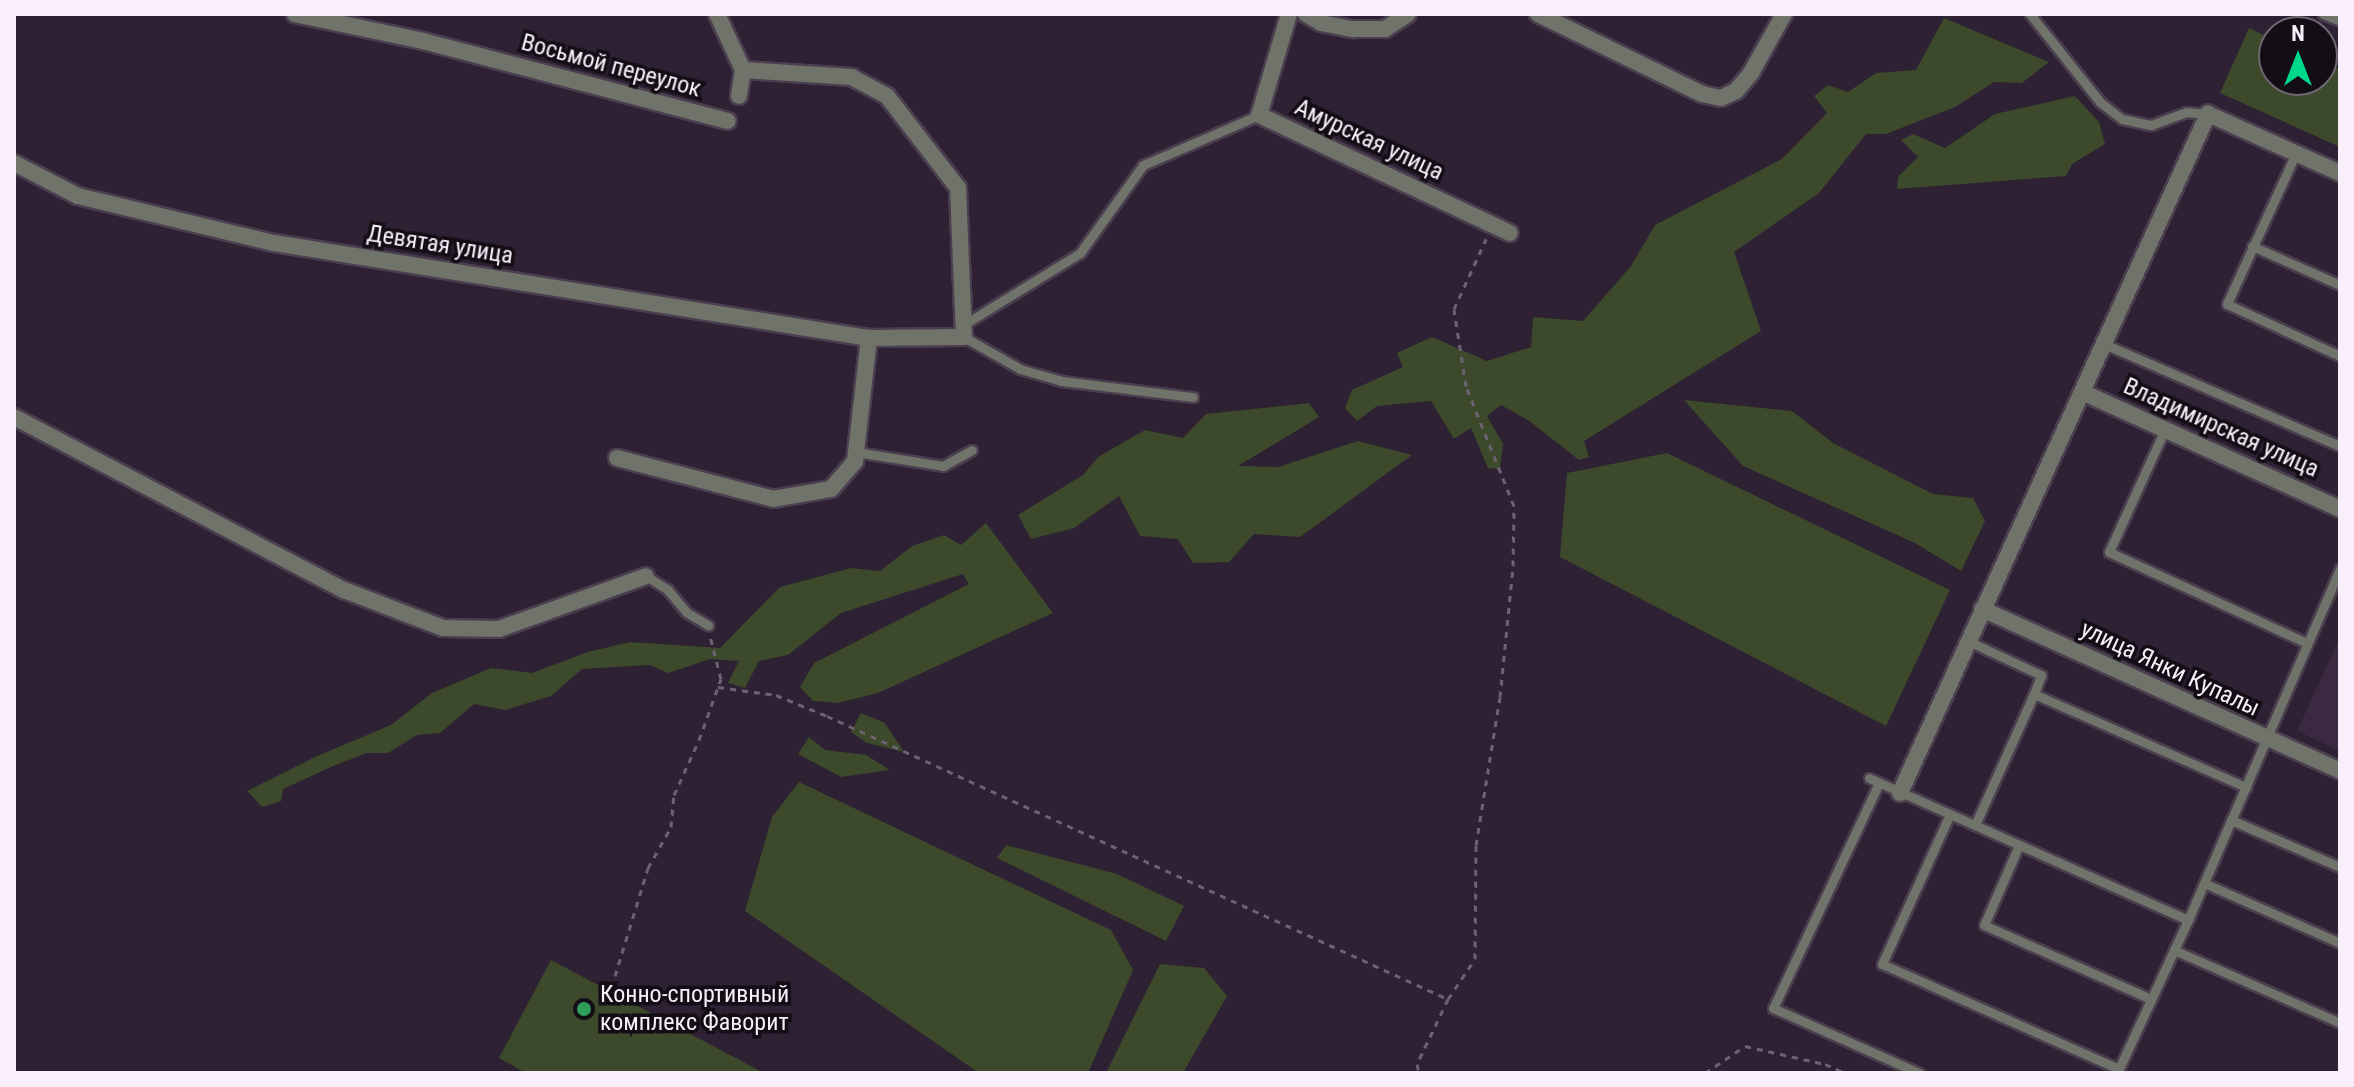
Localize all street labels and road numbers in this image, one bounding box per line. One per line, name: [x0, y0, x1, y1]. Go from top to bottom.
street label: Восьмой переулок: [518, 28, 704, 104]
street label: Амурская улица: [1290, 93, 1448, 187]
street label: Девятая улица: [365, 219, 515, 271]
street label: Владимирская улица: [2119, 372, 2323, 484]
street label: улица Янки Купалы: [2076, 615, 2264, 723]

